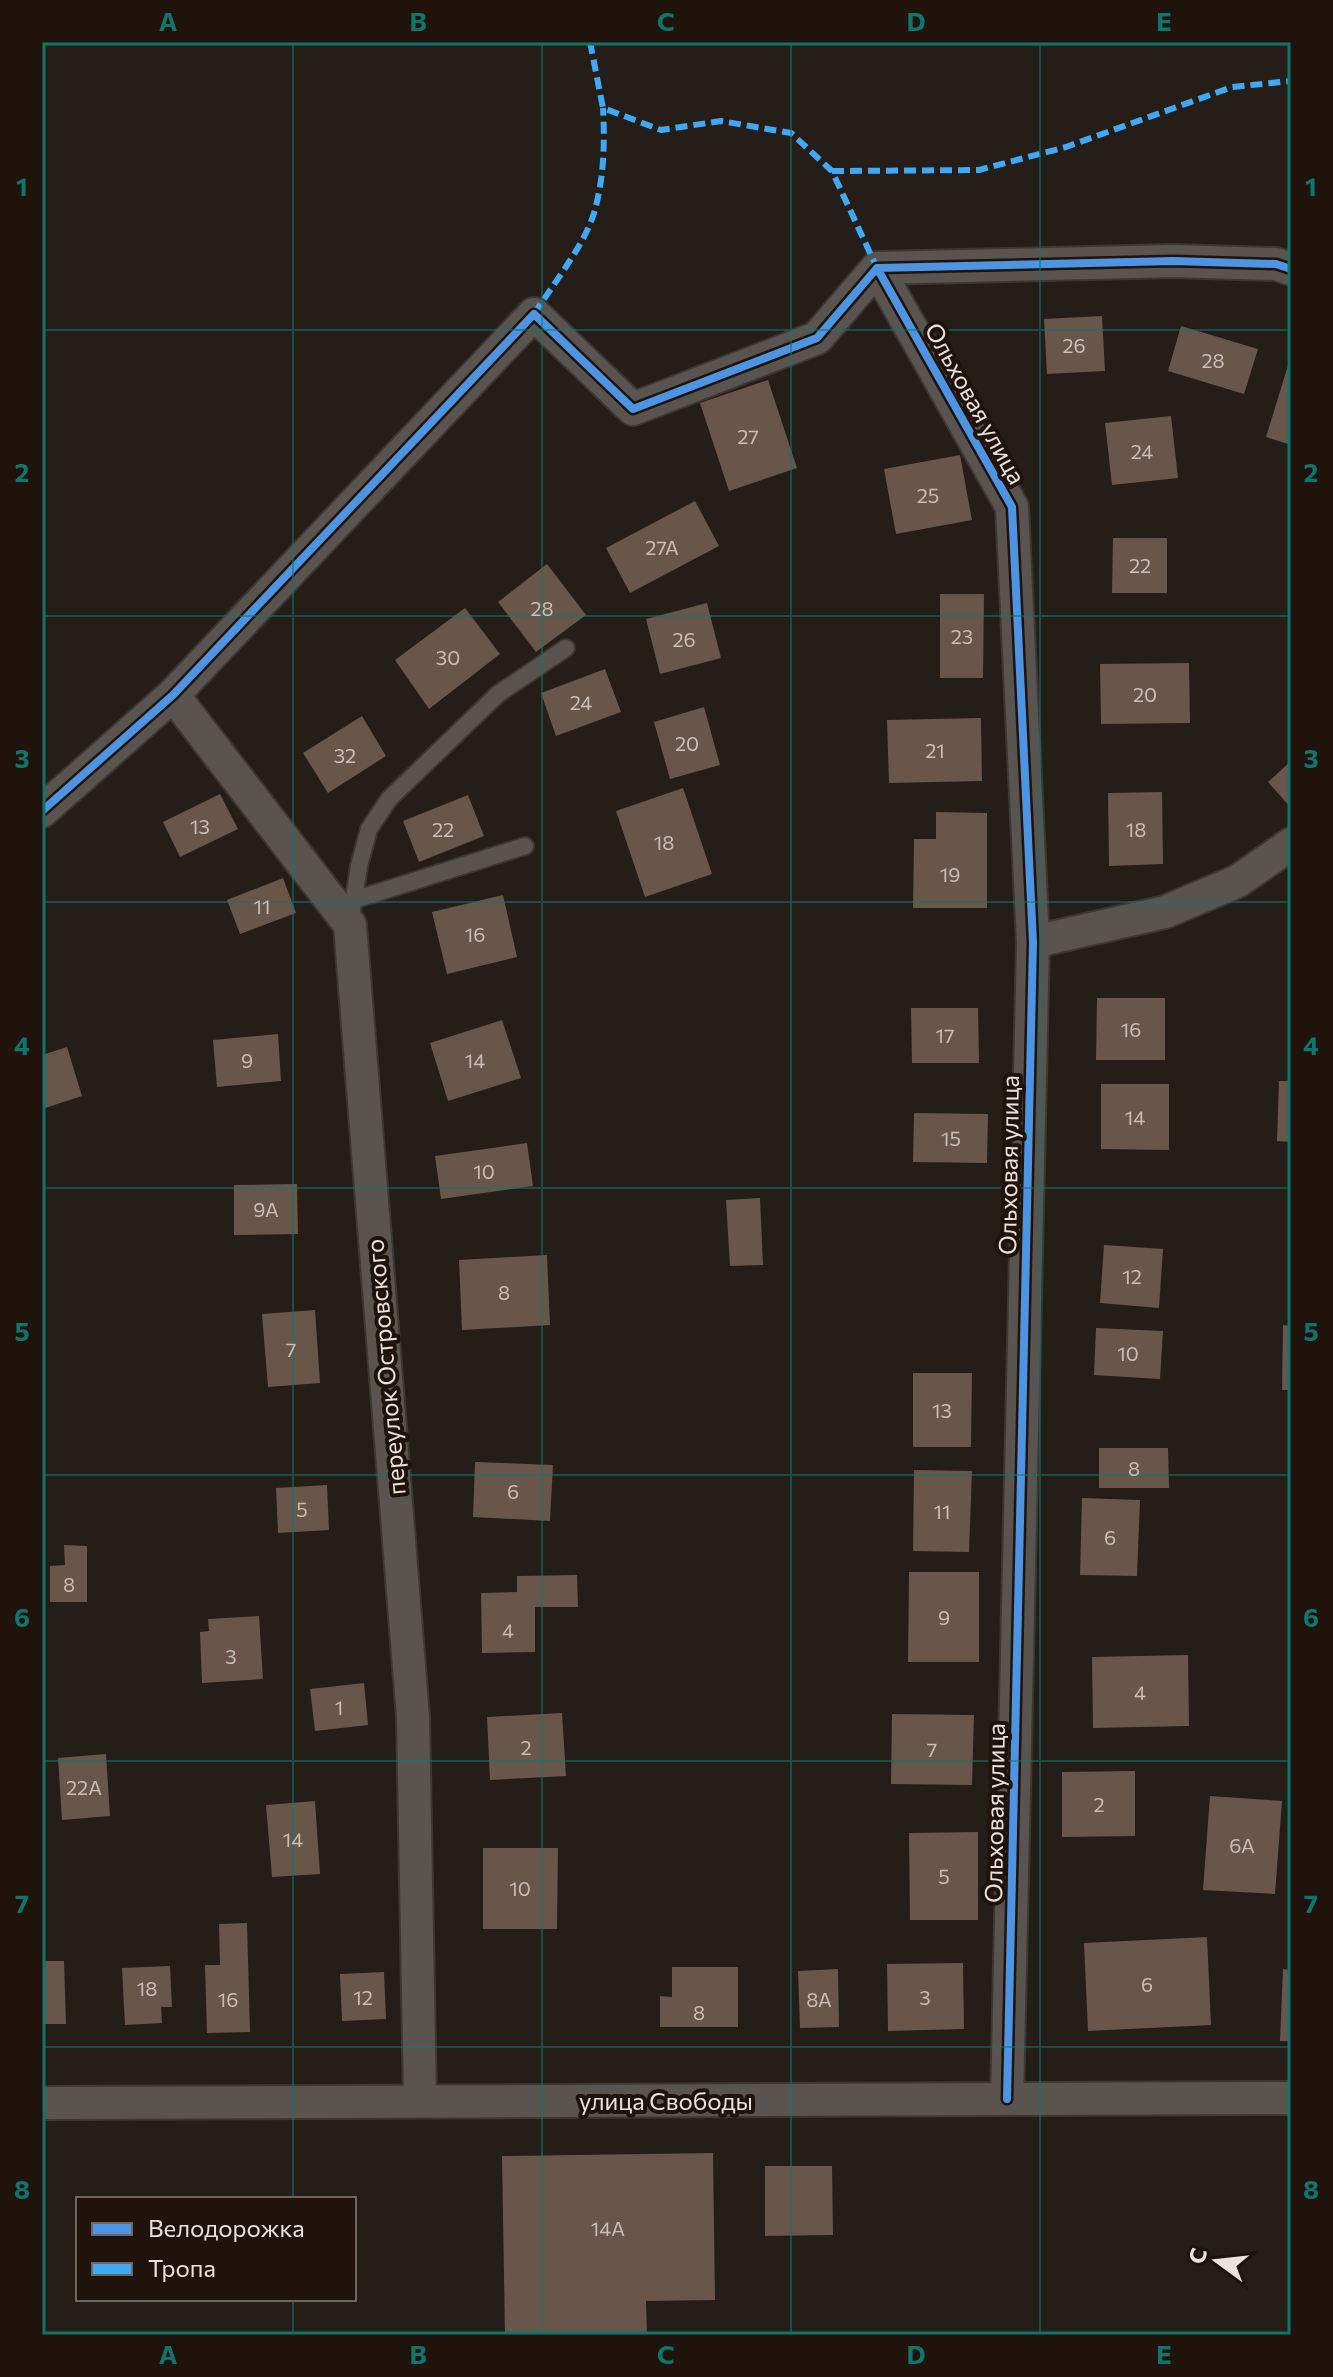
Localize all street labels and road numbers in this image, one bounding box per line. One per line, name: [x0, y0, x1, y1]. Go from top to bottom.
street label: Ольховая улица: [920, 317, 1032, 489]
street label: Ольховая улица: [992, 1075, 1024, 1255]
street label: переулок Островского: [359, 1238, 411, 1496]
street label: Ольховая улица: [978, 1723, 1010, 1903]
street label: улица Свободы: [579, 2086, 753, 2115]

